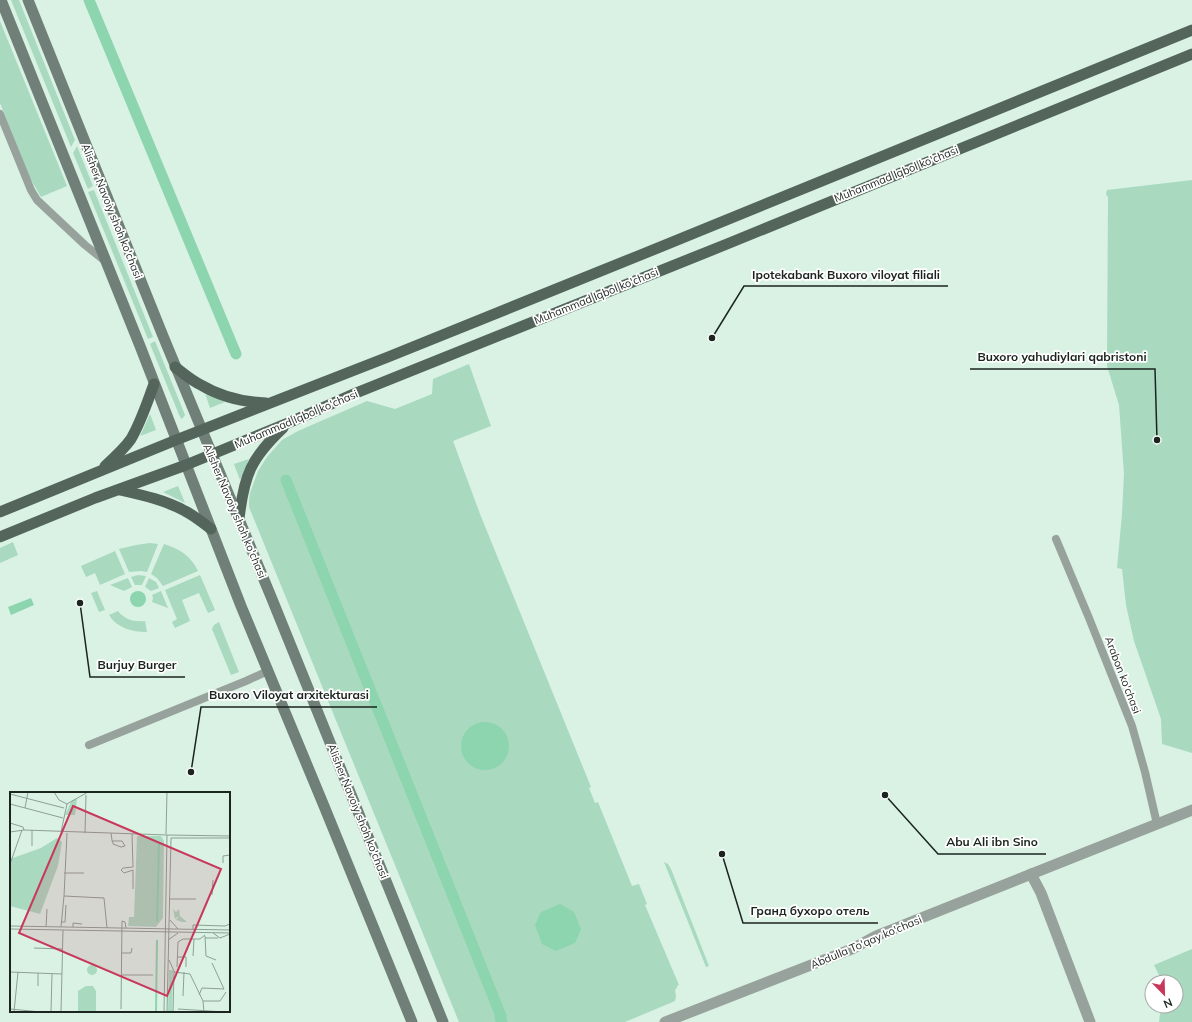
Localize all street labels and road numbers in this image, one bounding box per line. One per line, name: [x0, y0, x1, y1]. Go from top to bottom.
street label: Alisher Navoiy shoh ko'chasi: [78, 141, 146, 281]
street label: Muhammad Iqbol ko'chasi: [832, 143, 960, 205]
street label: Muhammad Iqbol ko'chasi: [532, 265, 660, 327]
street label: Muhammad Iqbol ko'chasi: [232, 387, 360, 451]
street label: Alisher Navoiy shoh ko'chasi: [200, 442, 270, 580]
street label: Arabon ko'chasi: [1102, 634, 1144, 716]
street label: Alisher Navoiy shoh ko'chasi: [324, 741, 392, 881]
street label: Abdulla To'qay ko'chasi: [808, 912, 924, 972]

